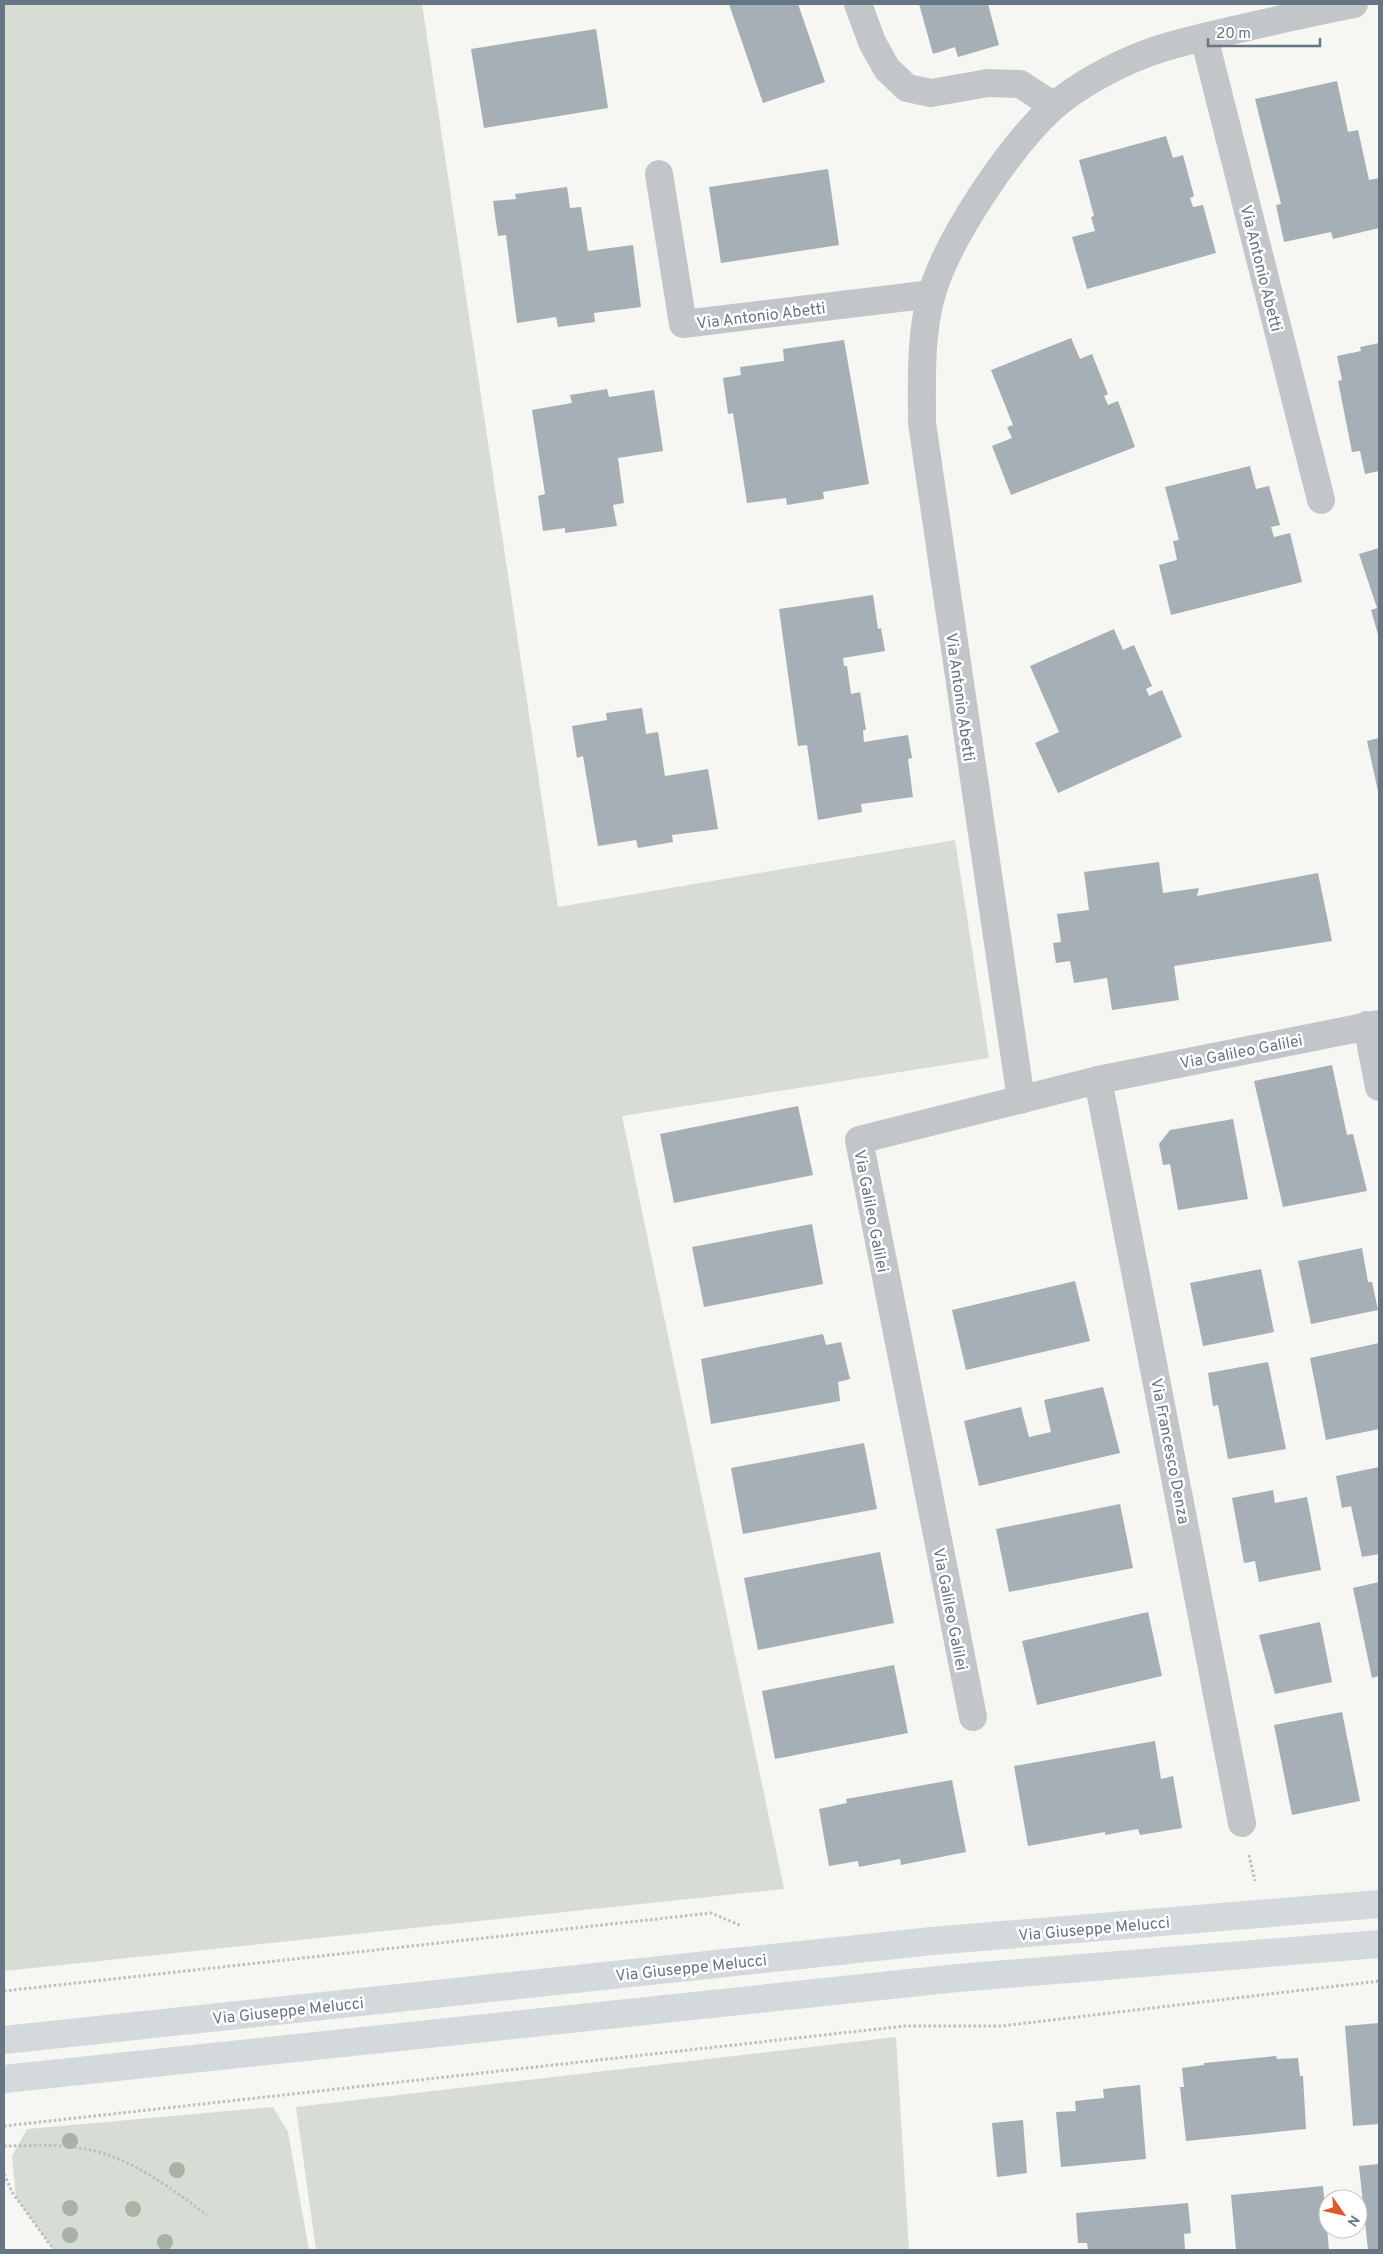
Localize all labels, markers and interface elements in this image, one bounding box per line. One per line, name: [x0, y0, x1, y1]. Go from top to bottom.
scale bar: [1208, 15, 1320, 47]
text: 20 m: [1216, 25, 1251, 44]
street label: Via Antonio Abetti: [1235, 203, 1285, 334]
street label: Via Antonio Abetti: [696, 299, 827, 335]
street label: Via Antonio Abetti: [940, 632, 978, 763]
street label: Via Galileo Galilei: [1178, 1031, 1304, 1075]
street label: Via Galileo Galilei: [848, 1148, 892, 1274]
street label: Via Francesco Denza: [1145, 1377, 1193, 1526]
street label: Via Galileo Galilei: [927, 1546, 971, 1672]
street label: Via Giuseppe Melucci: [1017, 1913, 1171, 1947]
street label: Via Giuseppe Melucci: [614, 1951, 768, 1987]
street label: Via Giuseppe Melucci: [211, 1994, 365, 2030]
north arrow: [1318, 2189, 1368, 2239]
text: N: [1343, 2212, 1362, 2229]

